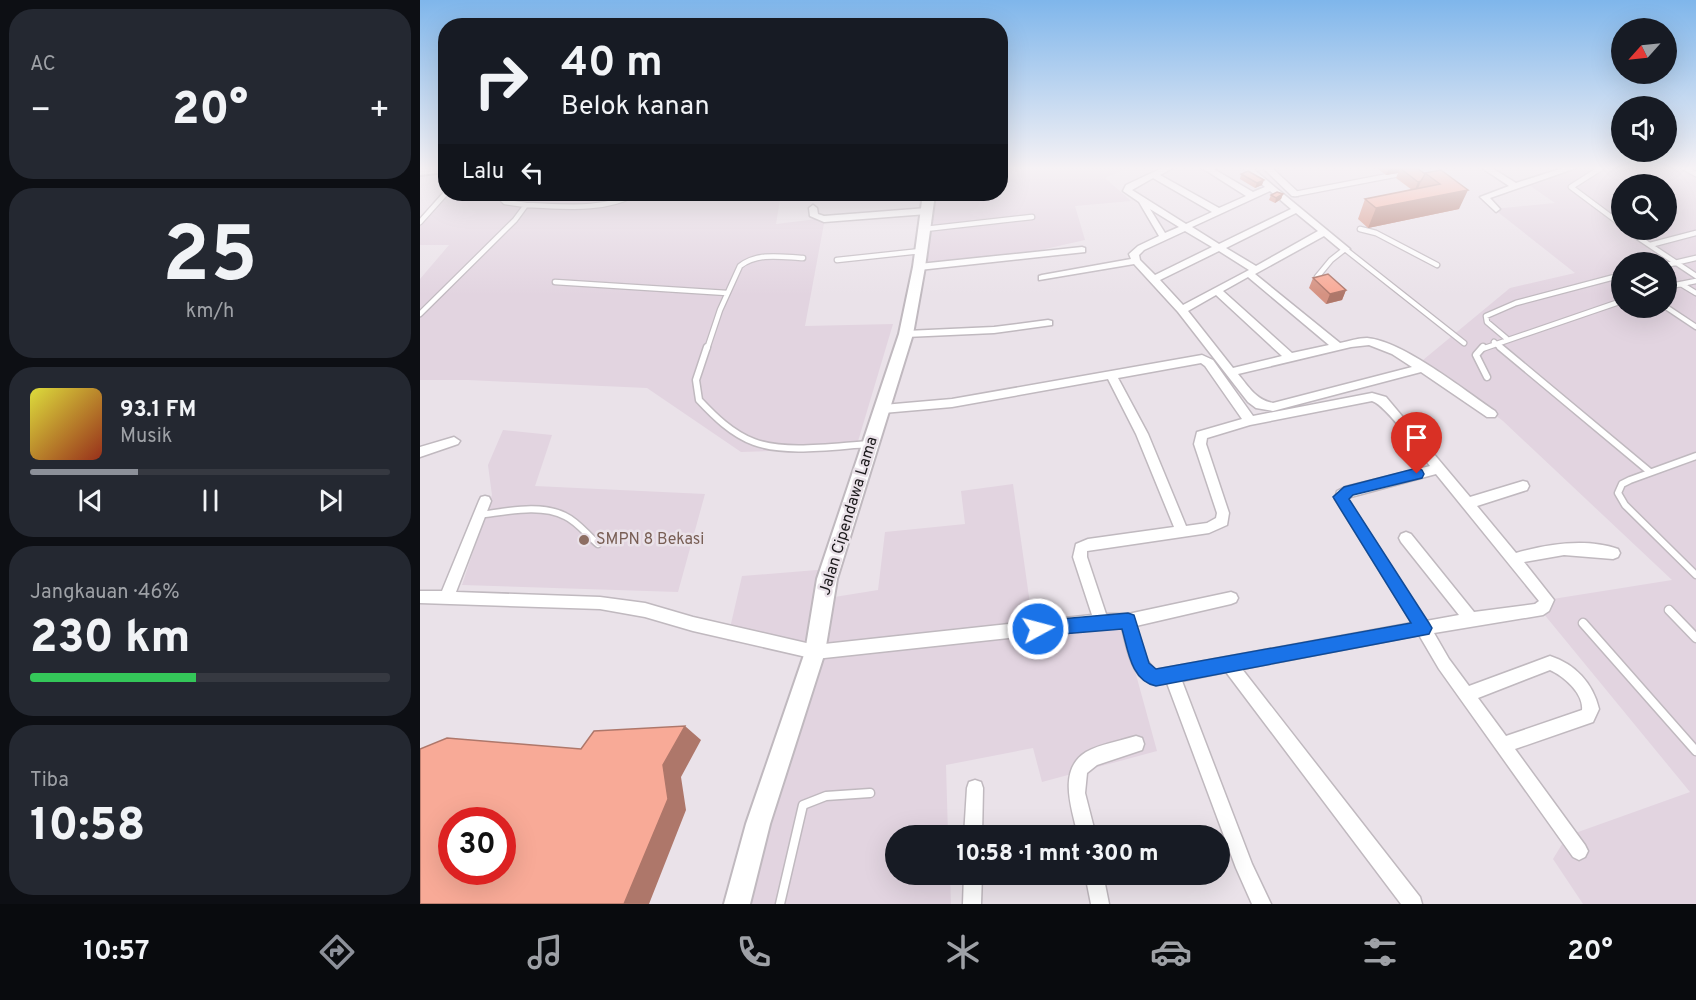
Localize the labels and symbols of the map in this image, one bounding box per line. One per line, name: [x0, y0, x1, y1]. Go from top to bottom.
north arrow: [1611, 18, 1677, 84]
pin: [1391, 412, 1442, 474]
street label: Jalan Cipendawa Lama: [815, 434, 883, 598]
place label: SMPN 8 Bekasi: [596, 530, 704, 550]
marker: SMPN 8 Bekasi: [577, 533, 591, 547]
position arrow: [1006, 597, 1070, 661]
speed limit sign: 30: [438, 807, 516, 885]

